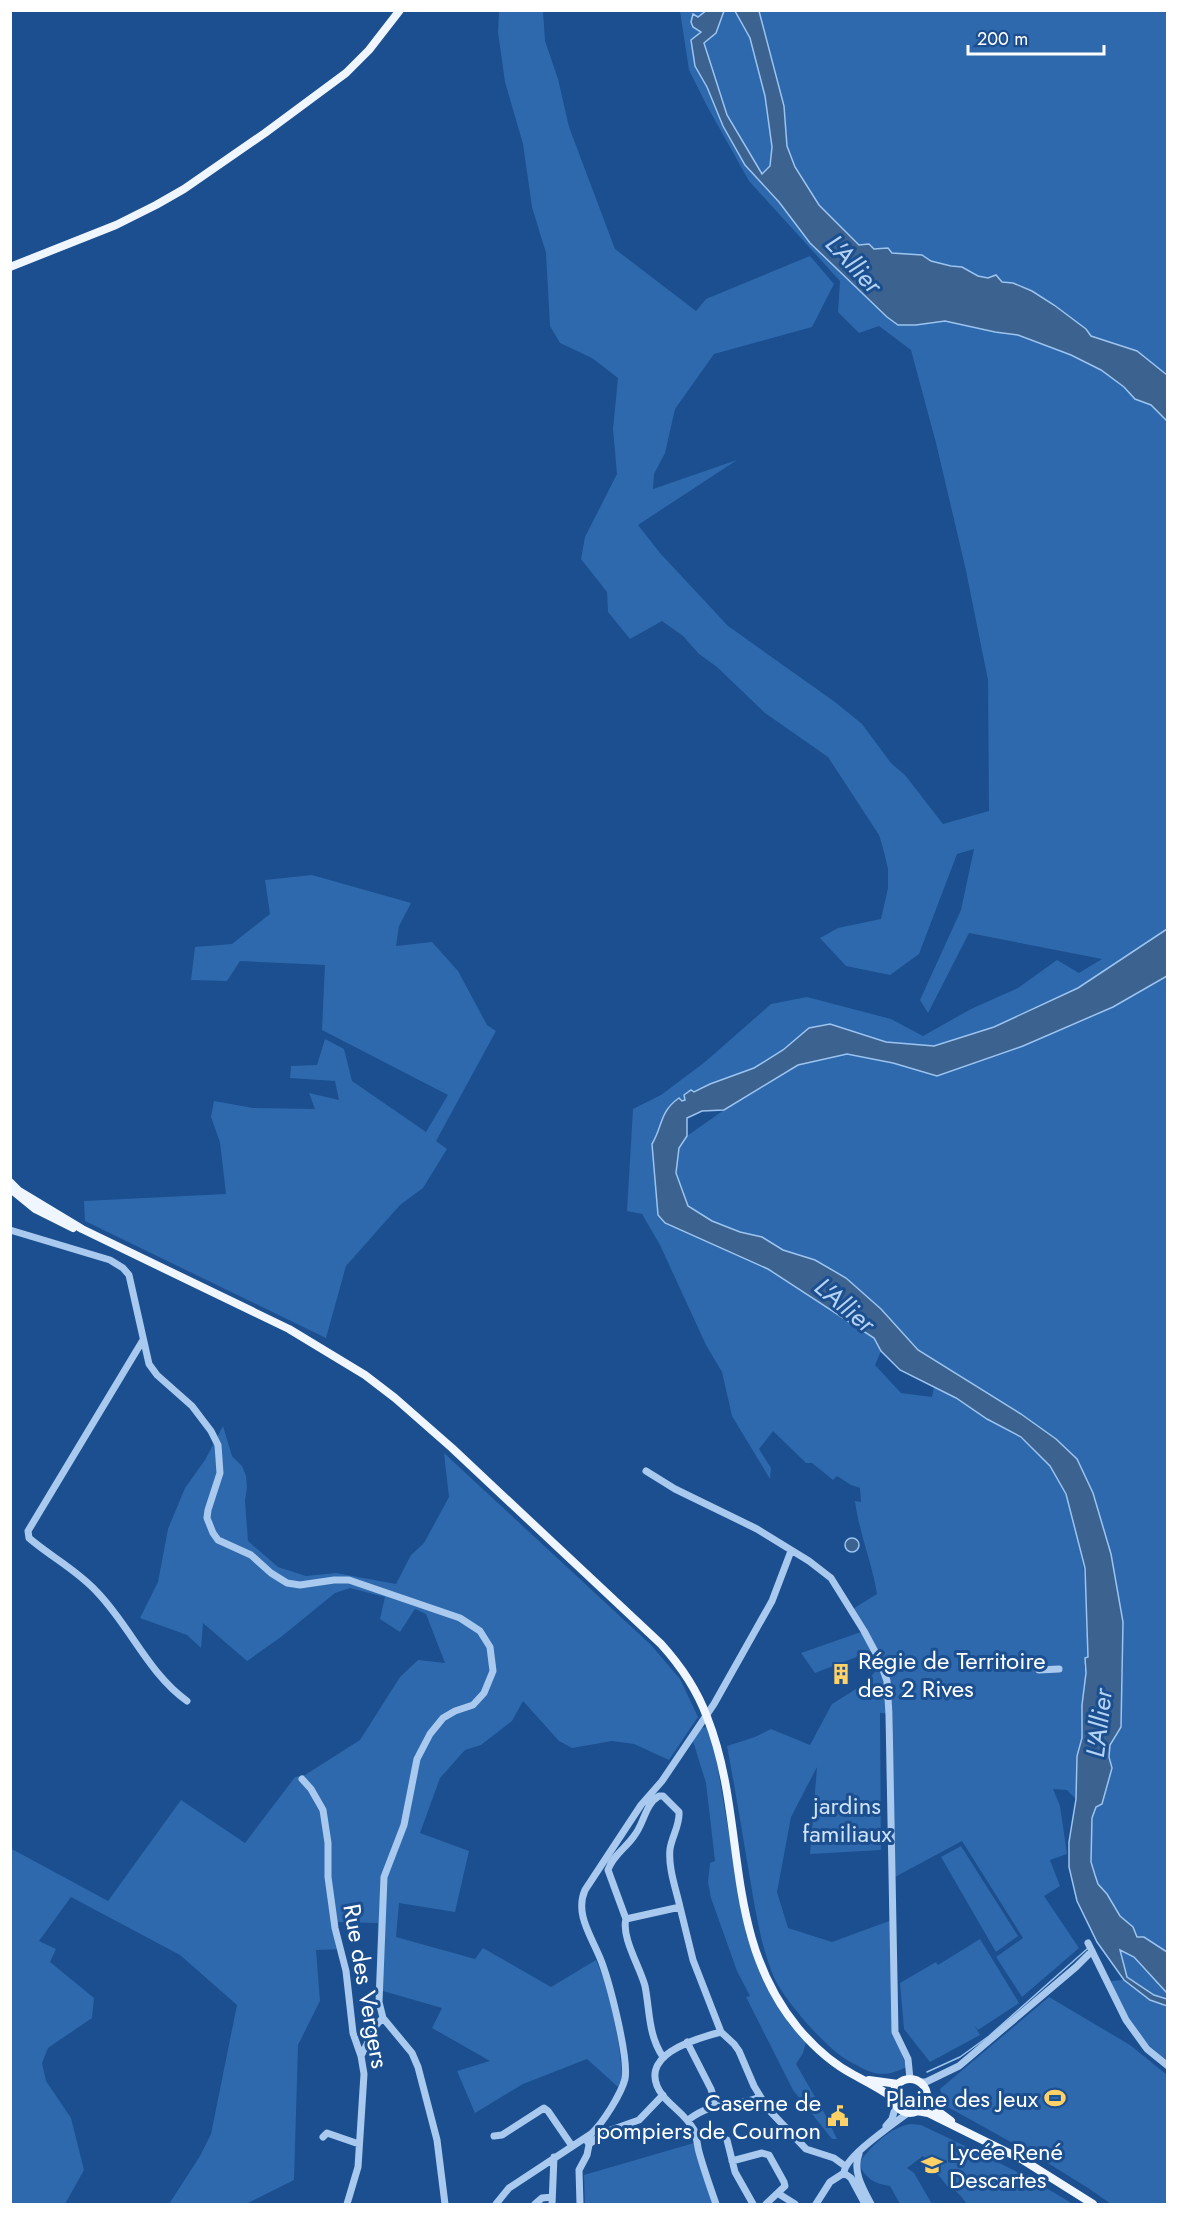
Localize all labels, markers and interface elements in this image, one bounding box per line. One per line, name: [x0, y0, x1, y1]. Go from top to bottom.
scale bar: [968, 18, 1104, 56]
text: 200 m: [977, 26, 1028, 52]
water label: L'Allier: [817, 226, 892, 303]
water label: L'Allier: [806, 1268, 885, 1343]
place label: Régie de Territoire des 2 Rives: [858, 1643, 1046, 1706]
building icon: Régie de Territoire des 2 Rives: [829, 1662, 853, 1686]
water label: L'Allier: [1076, 1685, 1122, 1759]
park label: jardins familiaux: [802, 1788, 893, 1851]
street label: Rue des Vergers: [334, 1901, 398, 2071]
place label: Plaine des Jeux: [886, 2081, 1039, 2116]
place label: Caserne de pompiers de Cournon: [596, 2085, 821, 2148]
sports icon: Plaine des Jeux: [1043, 2086, 1067, 2110]
public building icon: Caserne de pompiers de Cournon: [826, 2104, 850, 2128]
place label: Lycée René Descartes: [949, 2134, 1063, 2197]
school or university icon: Lycée René Descartes: [920, 2153, 944, 2177]

